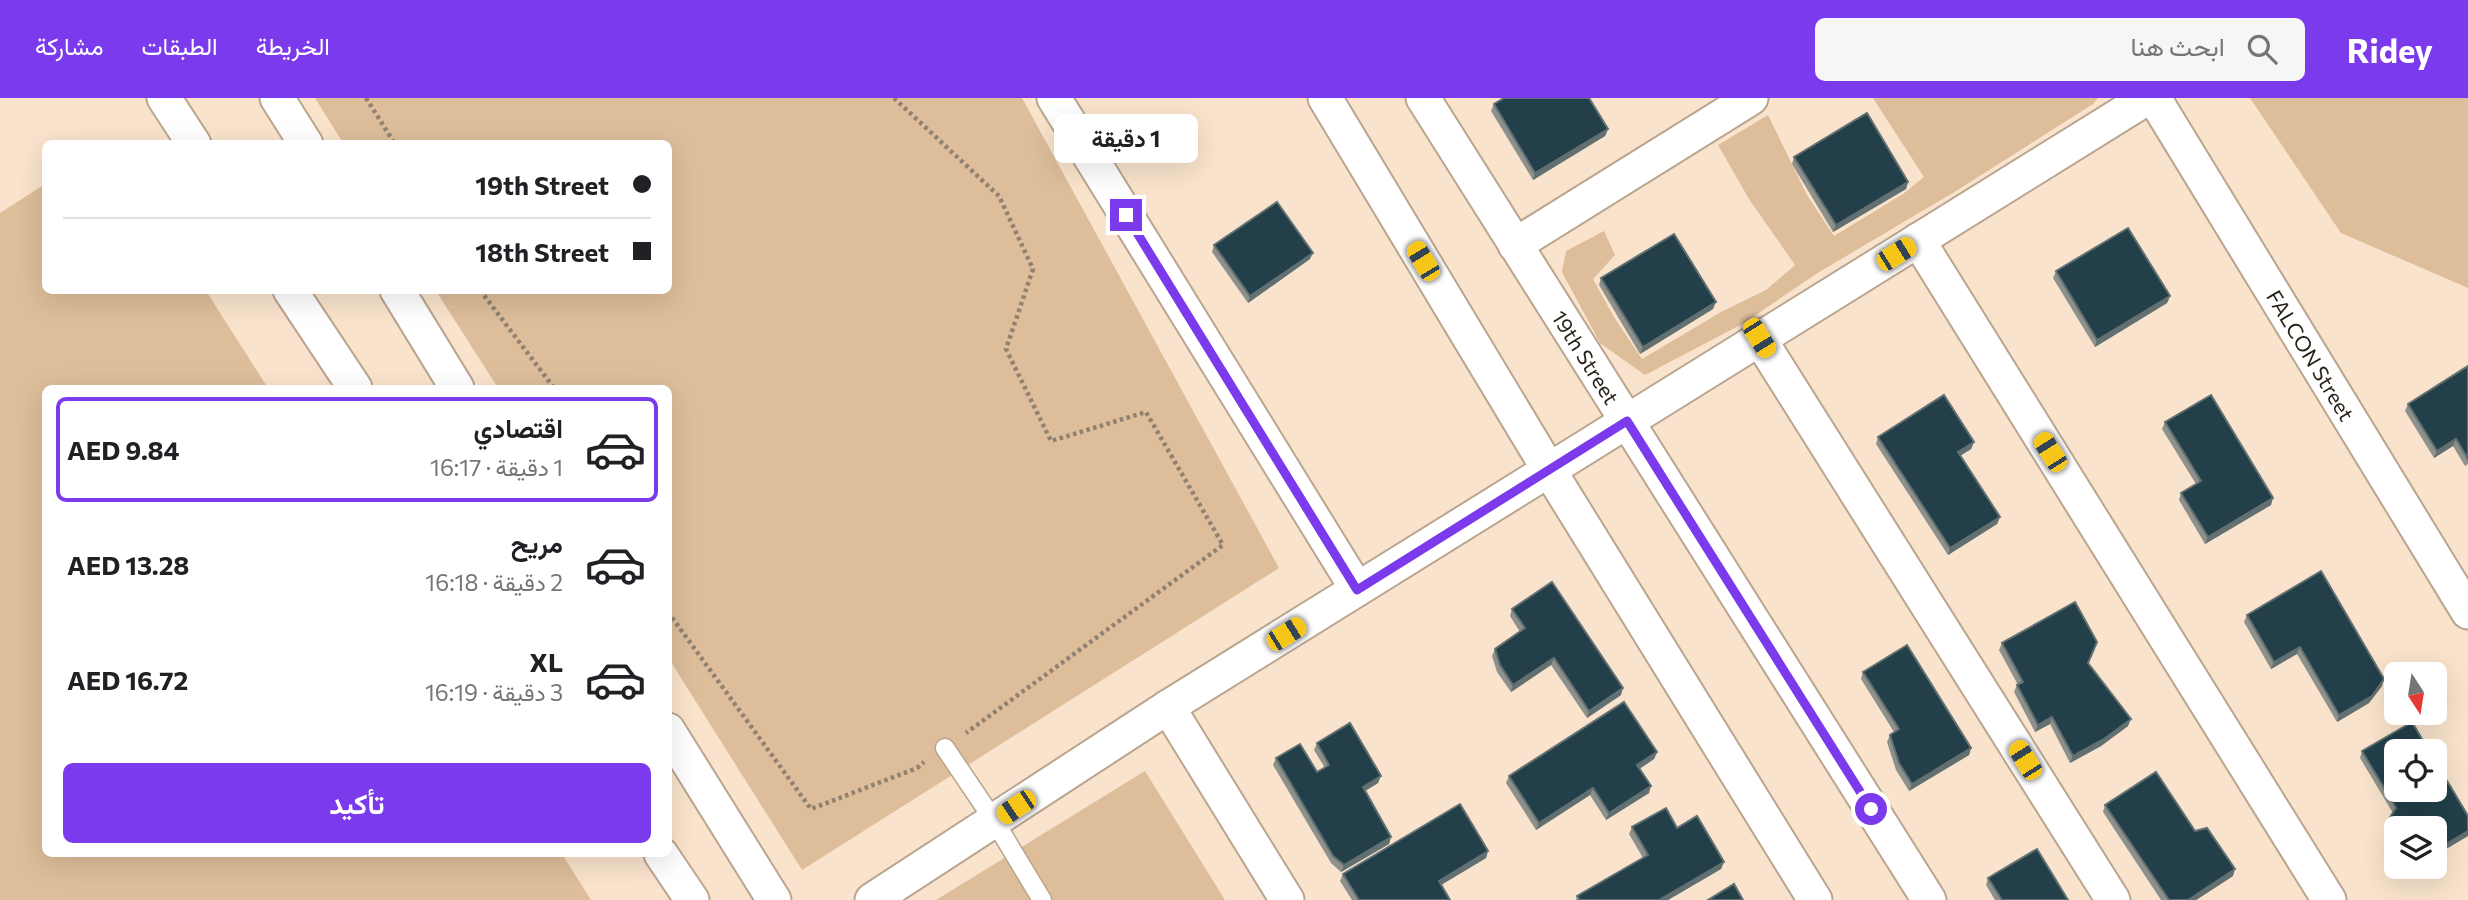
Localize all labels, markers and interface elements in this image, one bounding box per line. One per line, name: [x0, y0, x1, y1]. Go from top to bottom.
search box: [1815, 18, 2305, 81]
text: Ridey: [2347, 29, 2433, 70]
text: ابحث هنا: [2131, 30, 2225, 61]
icon: search: [2243, 30, 2281, 68]
text: مشاركة: [35, 31, 103, 60]
text: الطبقات: [141, 31, 218, 60]
text: الخريطة: [256, 31, 330, 60]
callout: 1 دقيقة: [1054, 114, 1198, 162]
text: 1 دقيقة: [1091, 124, 1161, 152]
text: 19th Street: [475, 169, 609, 200]
route end: [1110, 199, 1142, 231]
car: [1873, 234, 1920, 274]
text: 18th Street: [475, 236, 609, 267]
car: [1404, 238, 1443, 284]
street label: FALCON Street: [2262, 285, 2360, 425]
street label: 19th Street: [1547, 306, 1625, 408]
car: [1739, 315, 1780, 361]
text: اقتصادي: [474, 412, 563, 443]
icon: car: [584, 418, 647, 481]
car: [2030, 429, 2071, 475]
text: AED 9.84: [67, 434, 179, 465]
text: 1 دقيقة · 16:17: [430, 453, 563, 481]
text: مريح: [511, 527, 563, 558]
icon: car: [584, 533, 647, 596]
text: AED 13.28: [67, 549, 189, 580]
text: 2 دقيقة · 16:18: [425, 568, 563, 596]
car: [1263, 614, 1310, 654]
text: XL: [529, 646, 563, 677]
icon: car: [584, 648, 647, 711]
north arrow: [2384, 662, 2446, 724]
map controls: [2384, 662, 2447, 879]
text: AED 16.72: [67, 664, 188, 695]
text: 3 دقيقة · 16:19: [425, 678, 563, 706]
car: [2005, 737, 2046, 783]
button: locate: [2384, 739, 2447, 802]
button: تأكيد: [63, 763, 651, 843]
car: [993, 787, 1040, 827]
route start: [1855, 793, 1887, 825]
button: layers: [2384, 816, 2447, 879]

